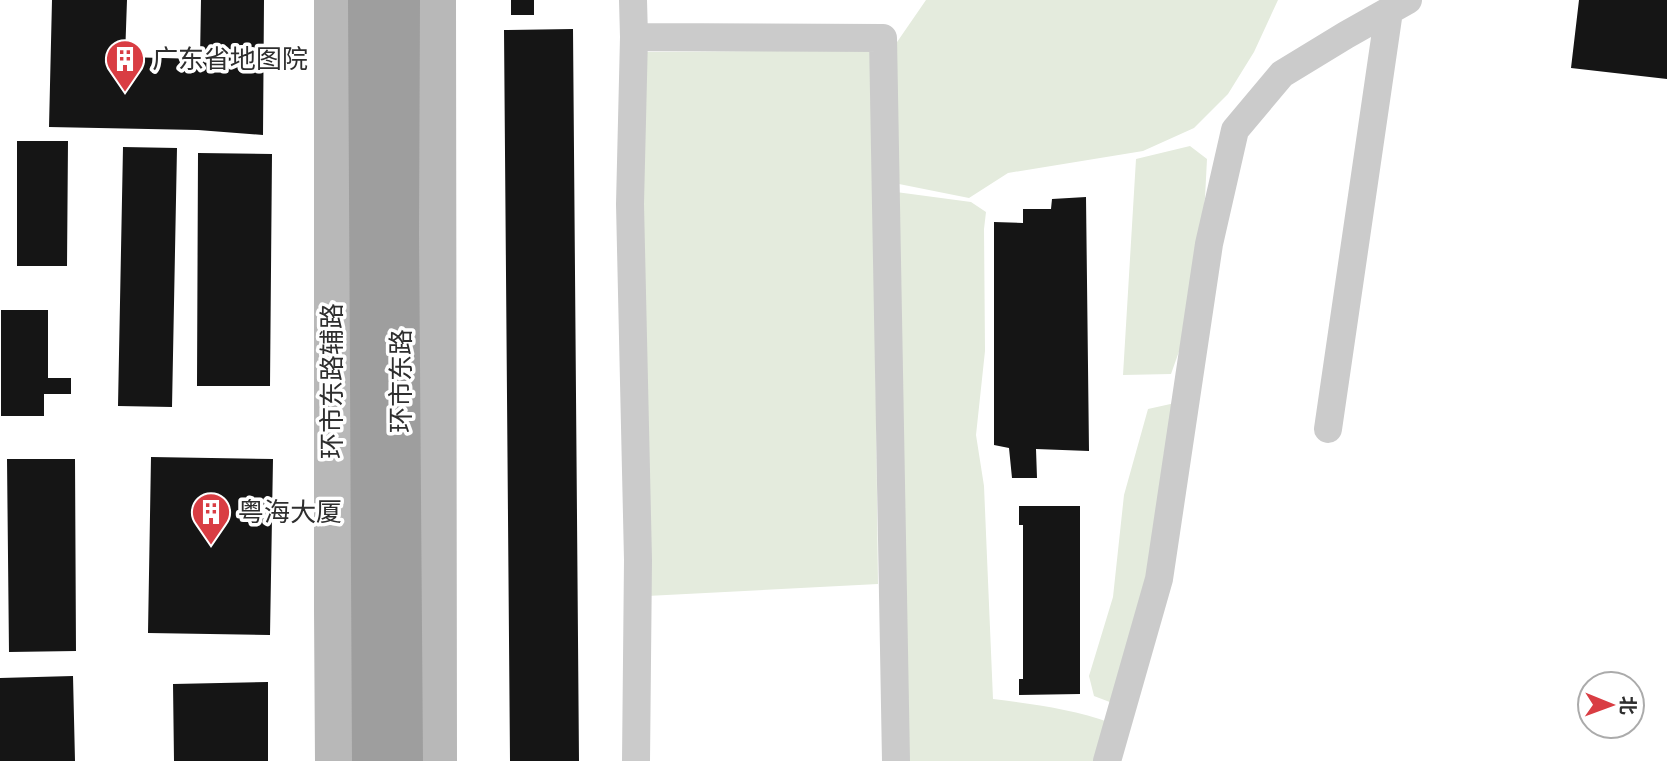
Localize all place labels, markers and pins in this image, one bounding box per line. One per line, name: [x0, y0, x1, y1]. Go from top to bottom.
building icon: 广东省地图院: [104, 38, 146, 93]
place label: 广东省地图院: [152, 42, 308, 76]
building icon: 粤海大厦: [190, 491, 232, 546]
place label: 粤海大厦: [238, 495, 342, 529]

